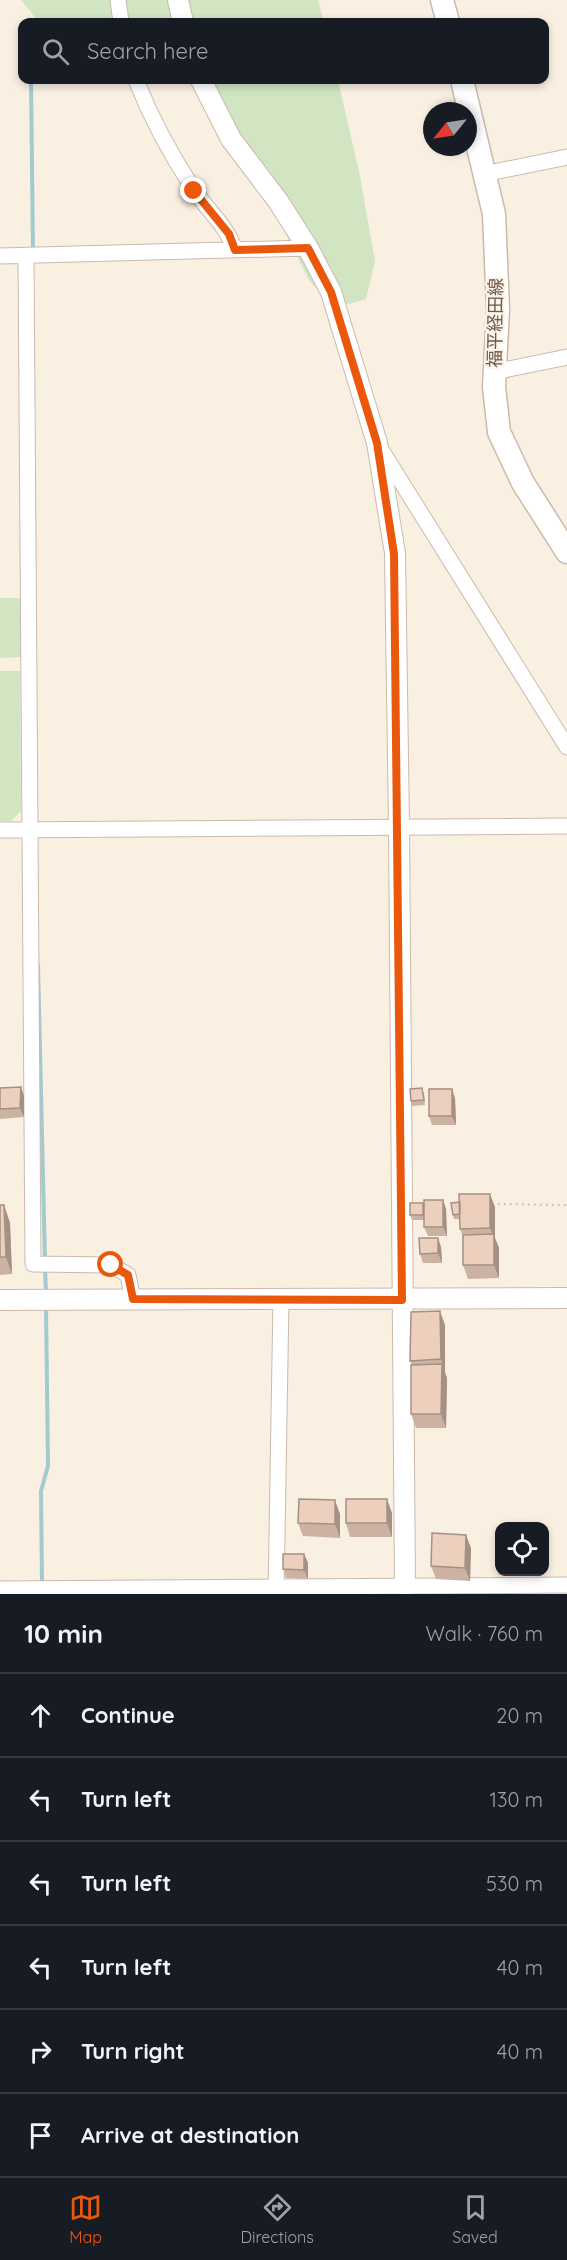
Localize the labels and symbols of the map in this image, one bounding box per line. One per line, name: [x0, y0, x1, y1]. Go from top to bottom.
north arrow: [423, 102, 477, 156]
route end: [180, 177, 206, 203]
street label: 福平経田線: [483, 278, 507, 368]
route start: [97, 1251, 123, 1277]

